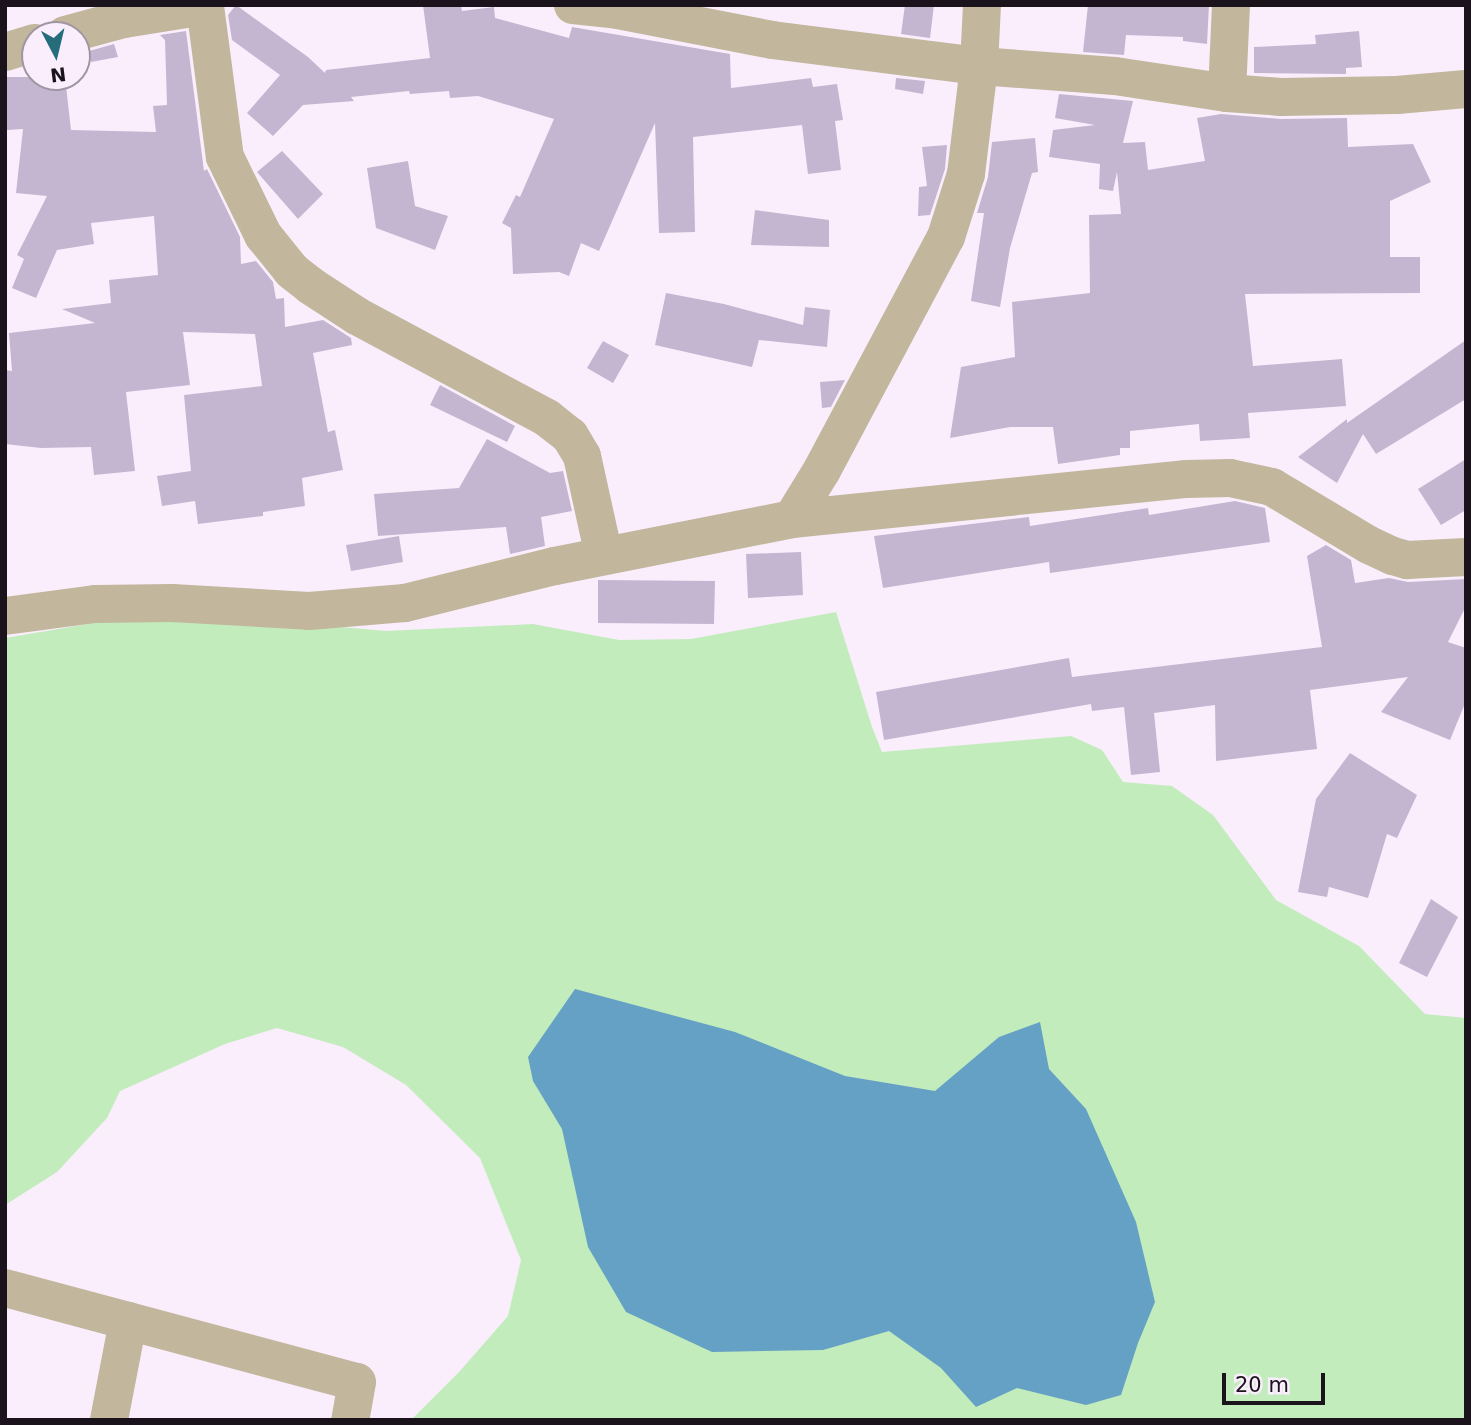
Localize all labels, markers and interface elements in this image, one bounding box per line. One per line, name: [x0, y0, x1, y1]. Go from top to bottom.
north arrow: [21, 21, 91, 91]
text: N: [49, 63, 68, 87]
scale bar: [1226, 1358, 1329, 1402]
text: 20 m: [1235, 1373, 1289, 1397]

